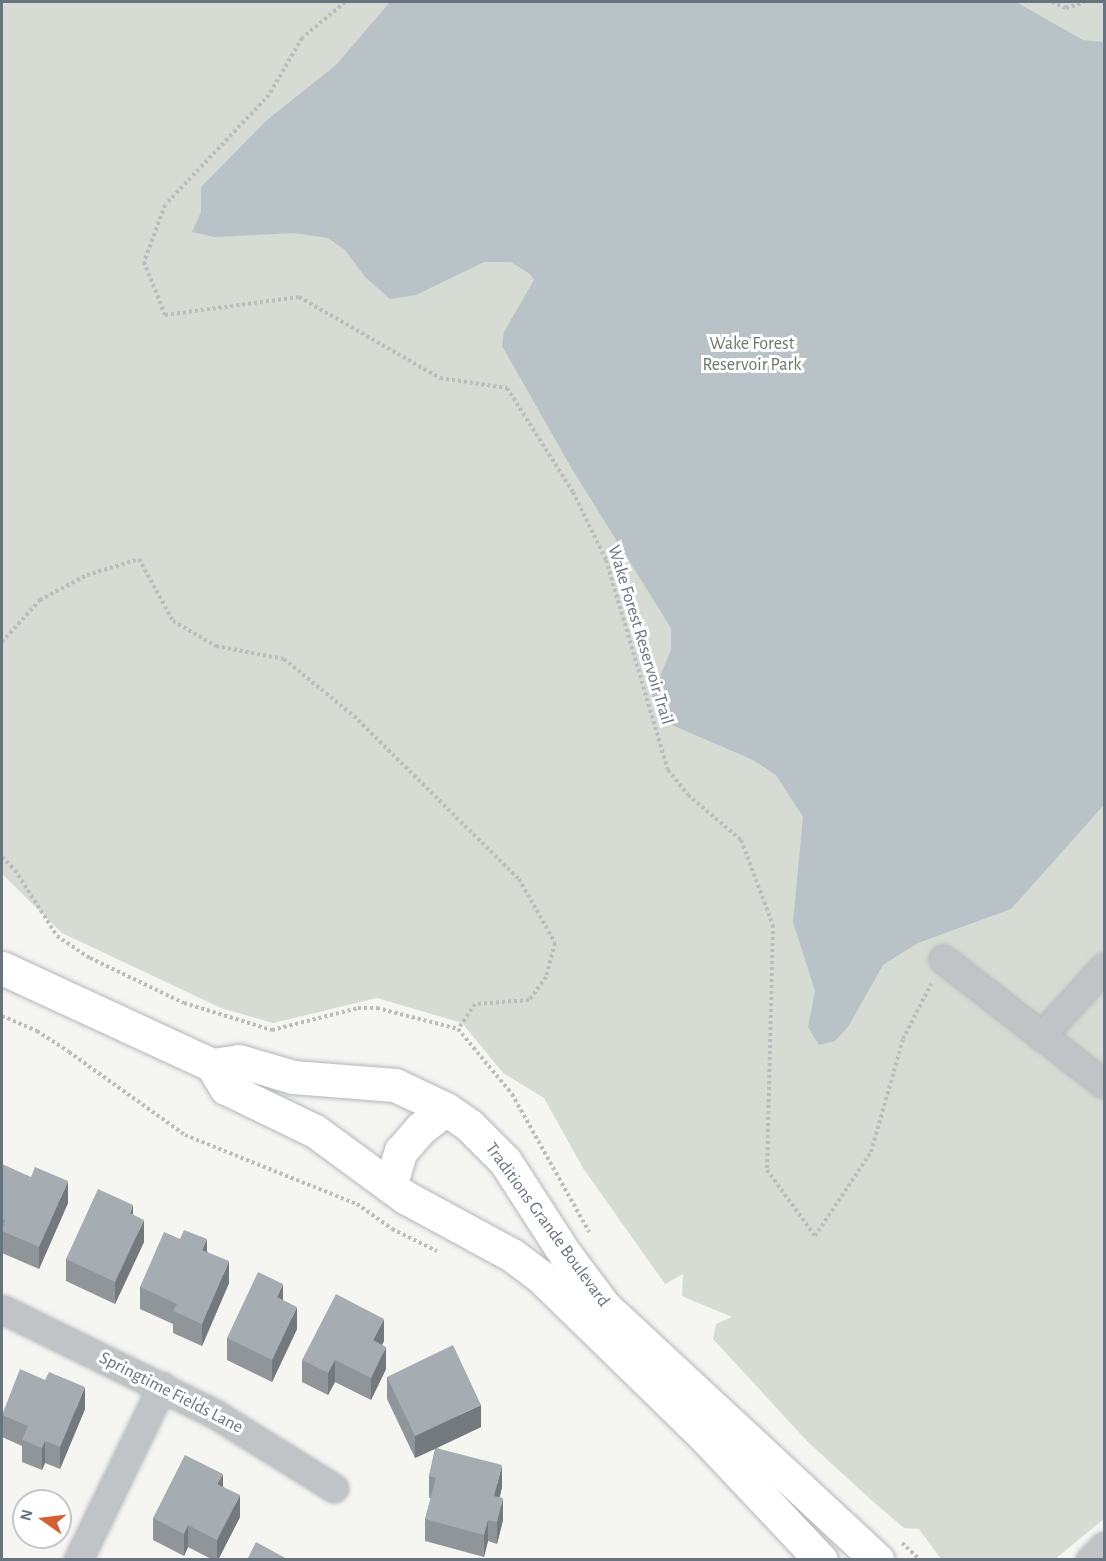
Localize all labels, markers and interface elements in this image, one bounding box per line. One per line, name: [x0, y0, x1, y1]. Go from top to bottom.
park label: Wake Forest Reservoir Park: [702, 334, 802, 376]
street label: Wake Forest Reservoir Trail: [602, 543, 678, 727]
street label: Traditions Grande Boulevard: [480, 1139, 614, 1311]
street label: Springtime Fields Lane: [95, 1347, 247, 1439]
north arrow: [12, 1489, 72, 1549]
text: N: [17, 1508, 36, 1522]

